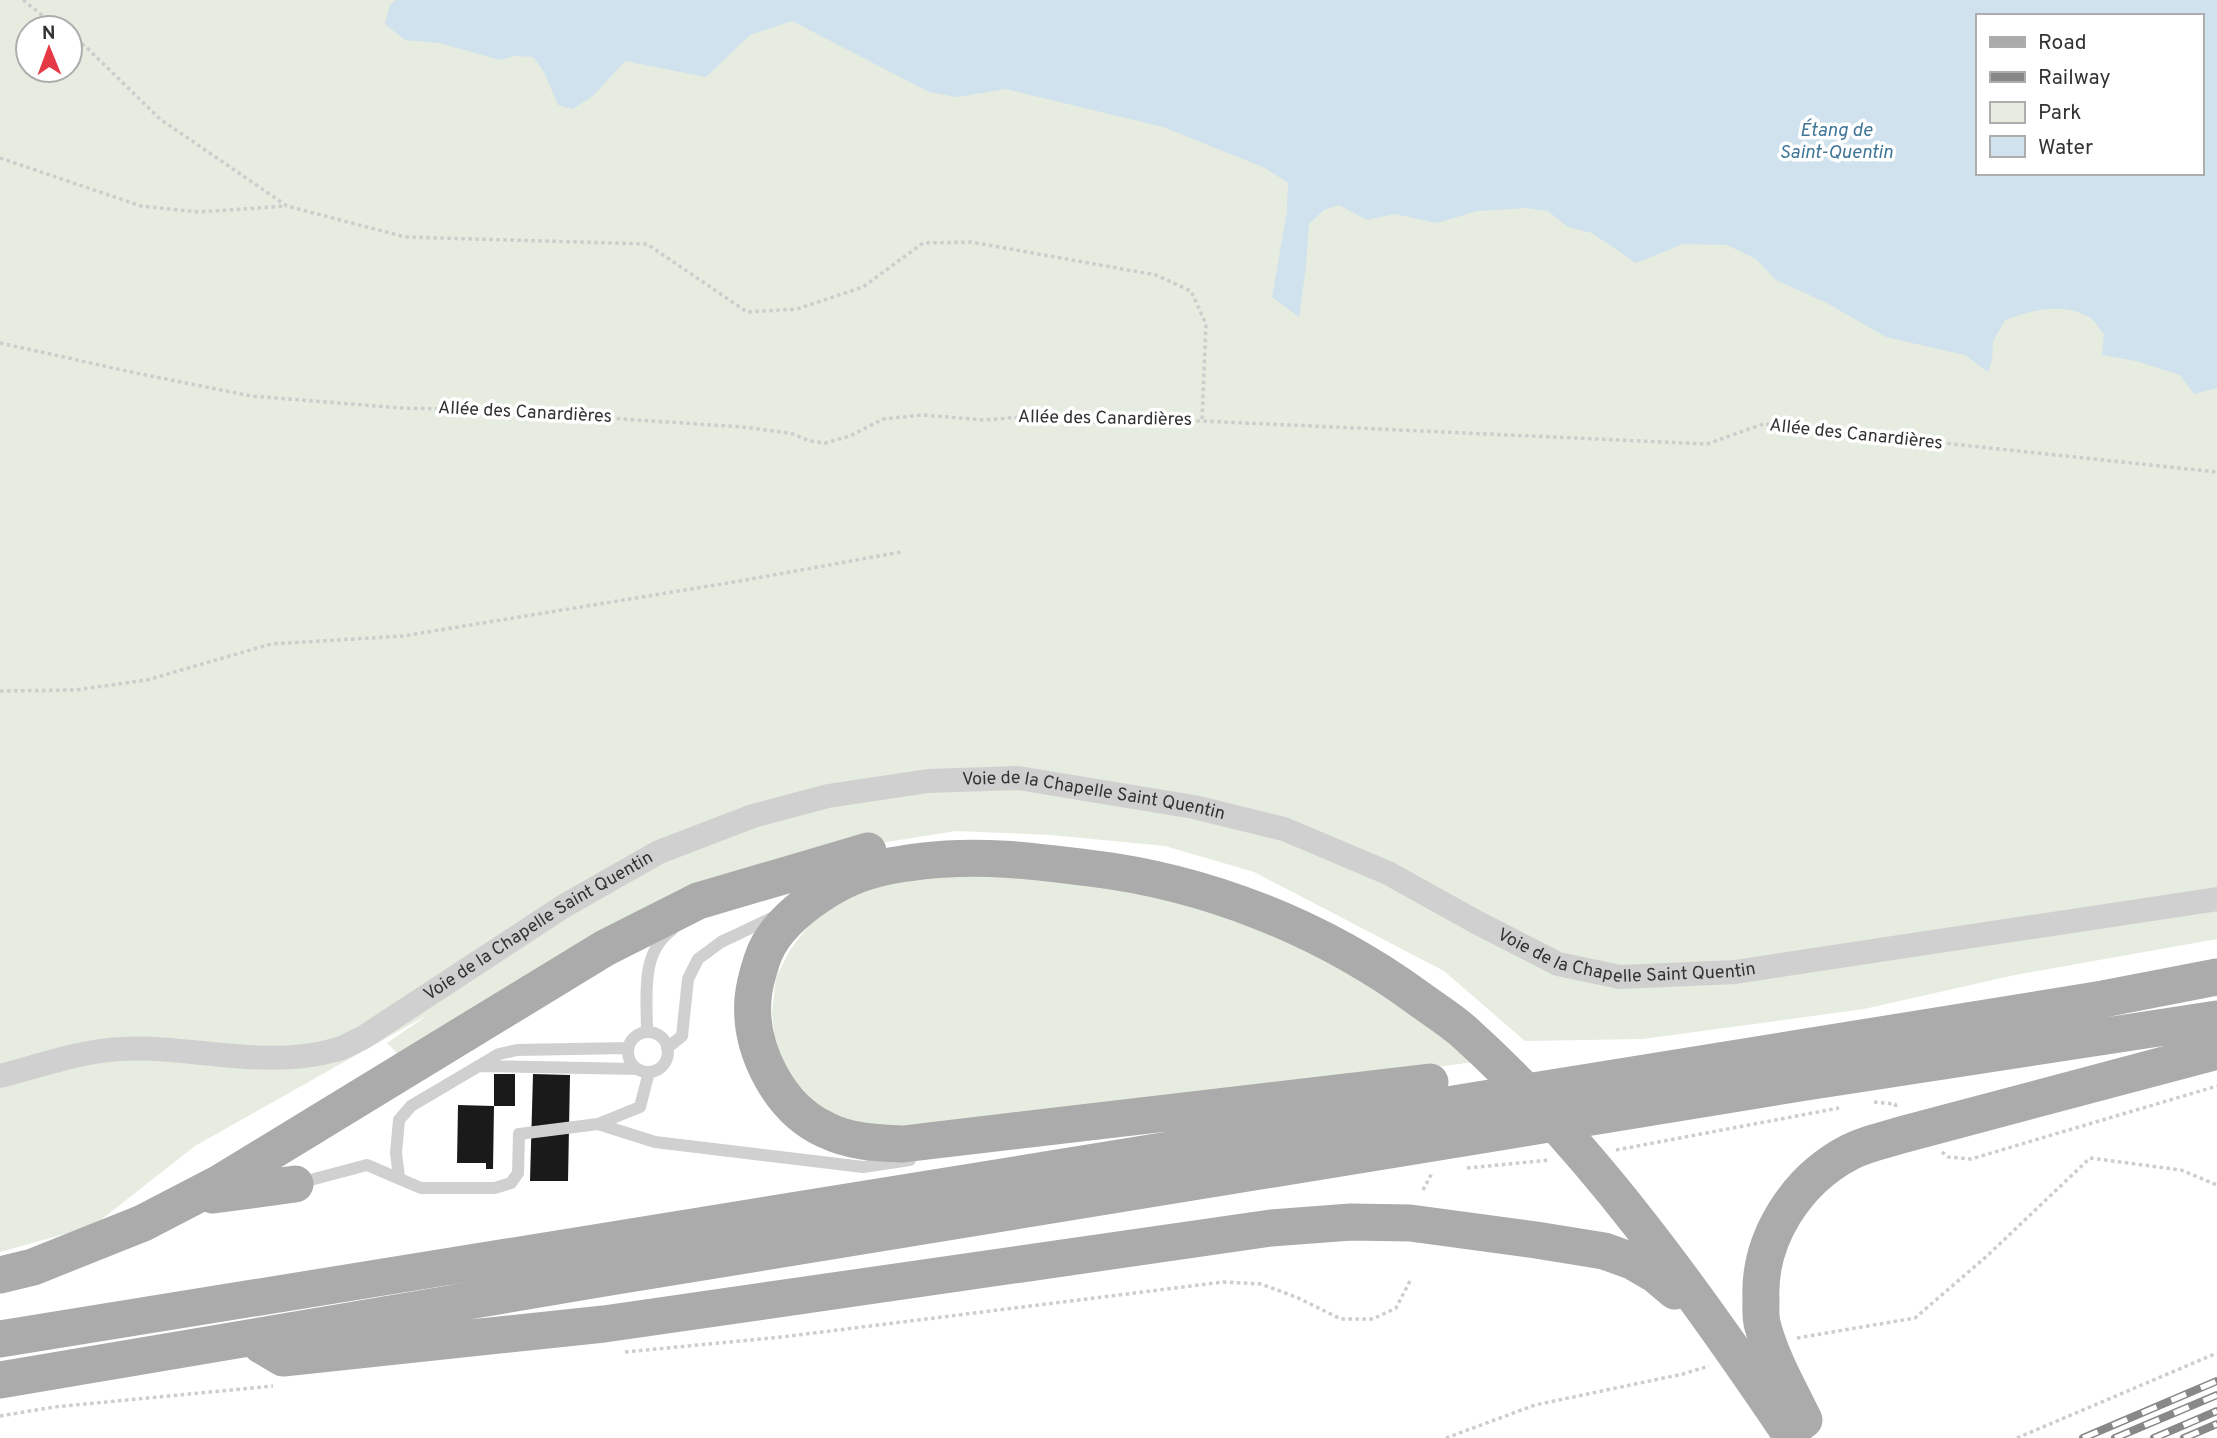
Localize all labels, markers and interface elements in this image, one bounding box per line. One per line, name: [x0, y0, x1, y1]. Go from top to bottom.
north arrow: [14, 14, 84, 84]
legend: [1976, 14, 2203, 175]
text: N: [42, 22, 56, 46]
text: Road: [2038, 30, 2087, 57]
text: Railway: [2038, 65, 2111, 92]
text: Park: [2038, 100, 2081, 127]
water label: Étang de Saint-Quentin: [1779, 118, 1893, 165]
text: Water: [2038, 135, 2093, 162]
street label: Allée des Canardières: [437, 397, 613, 429]
street label: Allée des Canardières: [1018, 406, 1192, 432]
street label: Allée des Canardières: [1768, 414, 1944, 456]
street label: Voie de la Chapelle Saint Quentin: [962, 766, 1228, 826]
street label: Voie de la Chapelle Saint Quentin: [419, 846, 657, 1006]
street label: Voie de la Chapelle Saint Quentin: [1493, 923, 1757, 989]

